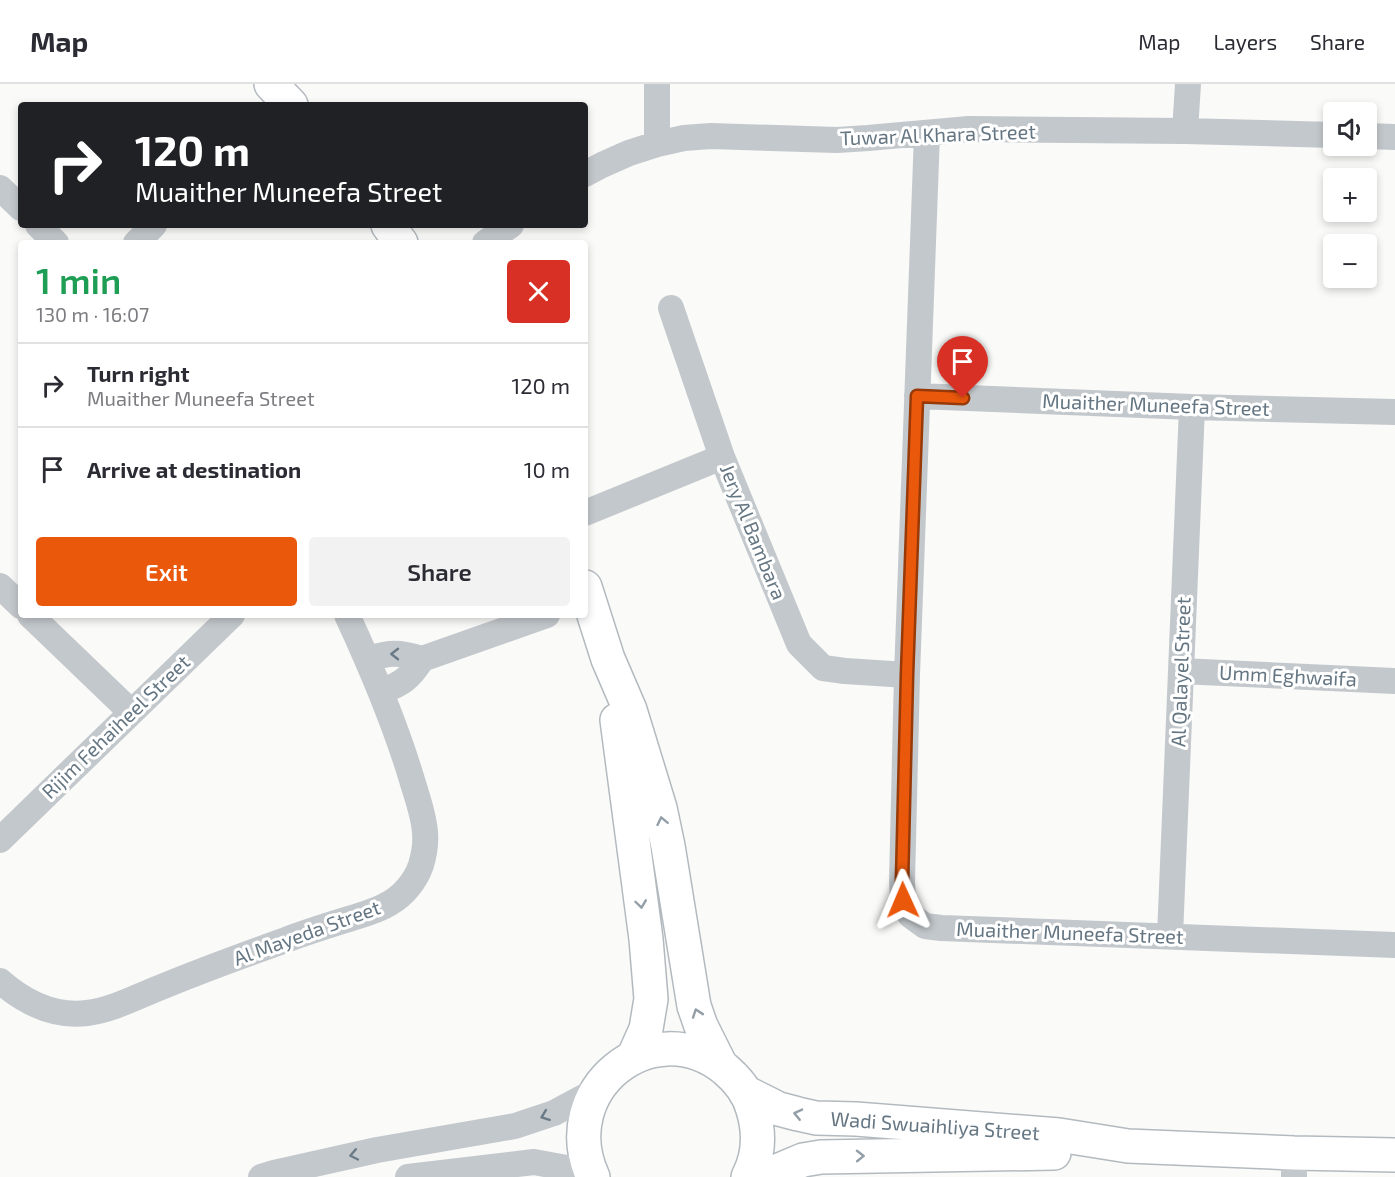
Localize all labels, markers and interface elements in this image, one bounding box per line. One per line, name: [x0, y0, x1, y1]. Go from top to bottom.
text: Map: [30, 24, 88, 58]
text: Map: [1138, 29, 1180, 54]
text: Layers: [1213, 29, 1277, 54]
text: Share: [1310, 29, 1365, 54]
map controls: [1323, 102, 1377, 288]
button: sound: [1323, 102, 1377, 156]
street label: Tuwar Al Khara Street: [840, 119, 1037, 149]
text: 120 m: [135, 124, 250, 174]
icon: right: [36, 126, 114, 204]
button: +: [1323, 168, 1377, 222]
text: Muaither Muneefa Street: [135, 175, 442, 207]
button: −: [1323, 234, 1377, 288]
text: 1 min: [36, 258, 121, 301]
button: close: [507, 260, 570, 323]
text: 130 m · 16:07: [36, 302, 149, 326]
pin: [937, 336, 988, 398]
icon: arrive: [946, 345, 979, 378]
text: Turn right: [87, 360, 189, 386]
icon: right: [36, 369, 69, 402]
text: 120 m: [511, 372, 570, 398]
text: Muaither Muneefa Street: [87, 386, 315, 410]
street label: Muaither Muneefa Street: [1042, 388, 1271, 420]
icon: arrive: [36, 453, 69, 486]
text: Arrive at destination: [87, 456, 301, 482]
text: 10 m: [524, 456, 570, 482]
street label: Jery Al Bambara: [716, 460, 792, 603]
button: Exit: [36, 537, 297, 606]
button: Share: [309, 537, 570, 606]
street label: Al Qalayel Street: [1165, 596, 1195, 747]
one-way arrow: [390, 648, 399, 660]
street label: Rijim Fehaiheel Street: [36, 649, 195, 803]
street label: Umm Eghwaifa: [1219, 659, 1357, 691]
one-way arrow: [657, 816, 670, 826]
position arrow: [871, 868, 935, 932]
street label: Al Mayeda Street: [230, 894, 384, 970]
one-way arrow: [635, 900, 647, 909]
street label: Muaither Muneefa Street: [956, 916, 1185, 948]
one-way arrow: [691, 1008, 704, 1019]
street label: Wadi Swuaihliya Street: [830, 1106, 1041, 1144]
one-way arrow: [793, 1108, 803, 1121]
one-way arrow: [540, 1109, 551, 1121]
one-way arrow: [349, 1147, 359, 1160]
one-way arrow: [855, 1150, 864, 1163]

